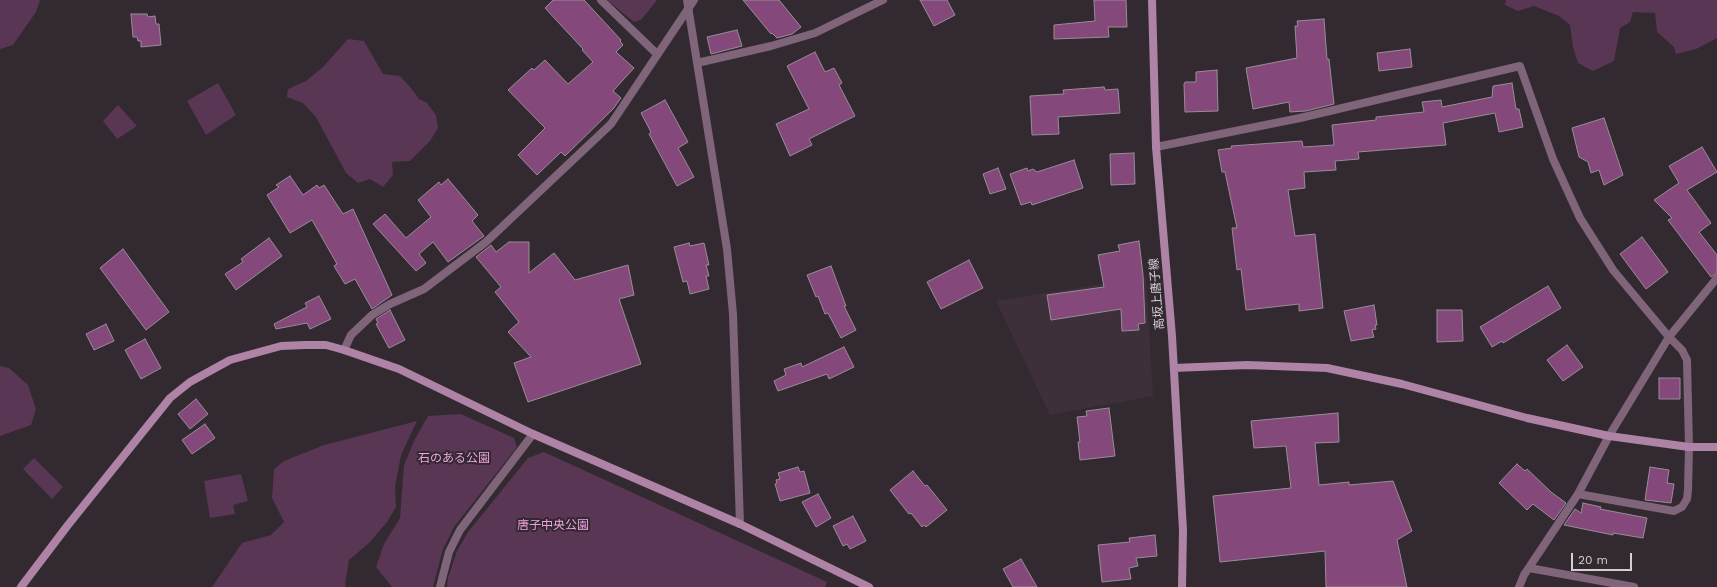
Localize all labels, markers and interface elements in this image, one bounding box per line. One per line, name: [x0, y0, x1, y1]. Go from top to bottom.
street label: 高坂上唐子線: [1147, 258, 1167, 330]
park label: 石のある公園: [418, 451, 490, 465]
park label: 唐子中央公園: [517, 518, 589, 532]
scale bar: [1573, 545, 1634, 571]
text: 20 m: [1578, 553, 1608, 567]

